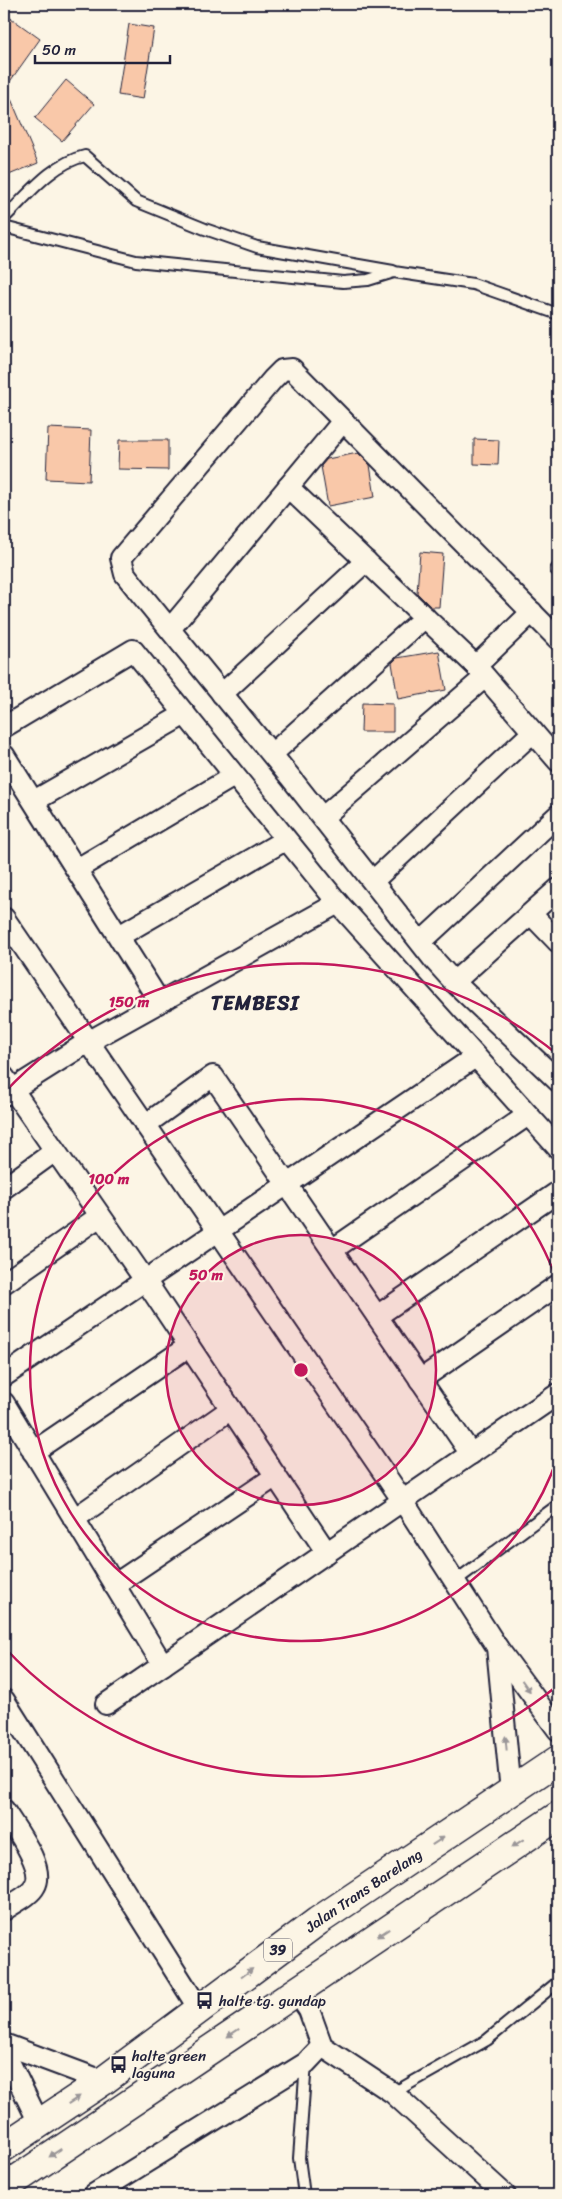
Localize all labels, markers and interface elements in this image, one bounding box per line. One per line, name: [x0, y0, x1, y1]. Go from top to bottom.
scale bar: [35, 32, 170, 64]
text: 50 m: [42, 37, 77, 63]
district label: TEMBESI: [211, 986, 300, 1021]
text: 150 m: [109, 989, 150, 1015]
text: 100 m: [89, 1166, 130, 1192]
text: 50 m: [189, 1262, 224, 1288]
centre of rings: [292, 1361, 310, 1379]
one-way arrow: [521, 1679, 531, 1693]
one-way arrow: [502, 1735, 510, 1751]
one-way arrow: [431, 1836, 445, 1846]
one-way arrow: [511, 1838, 524, 1848]
street label: Jalan Trans Barelang: [299, 1842, 428, 1940]
one-way arrow: [376, 1928, 389, 1938]
road number: 39: [264, 1938, 292, 1962]
one-way arrow: [240, 1968, 254, 1978]
place label: halte tg. gundap: [218, 1988, 326, 2014]
bus stop icon: halte tg. gundap: [195, 1991, 215, 2011]
one-way arrow: [226, 2028, 240, 2038]
place label: halte green laguna: [131, 2043, 206, 2086]
bus stop icon: halte green laguna: [108, 2055, 128, 2075]
one-way arrow: [67, 2096, 80, 2105]
one-way arrow: [48, 2148, 61, 2158]

